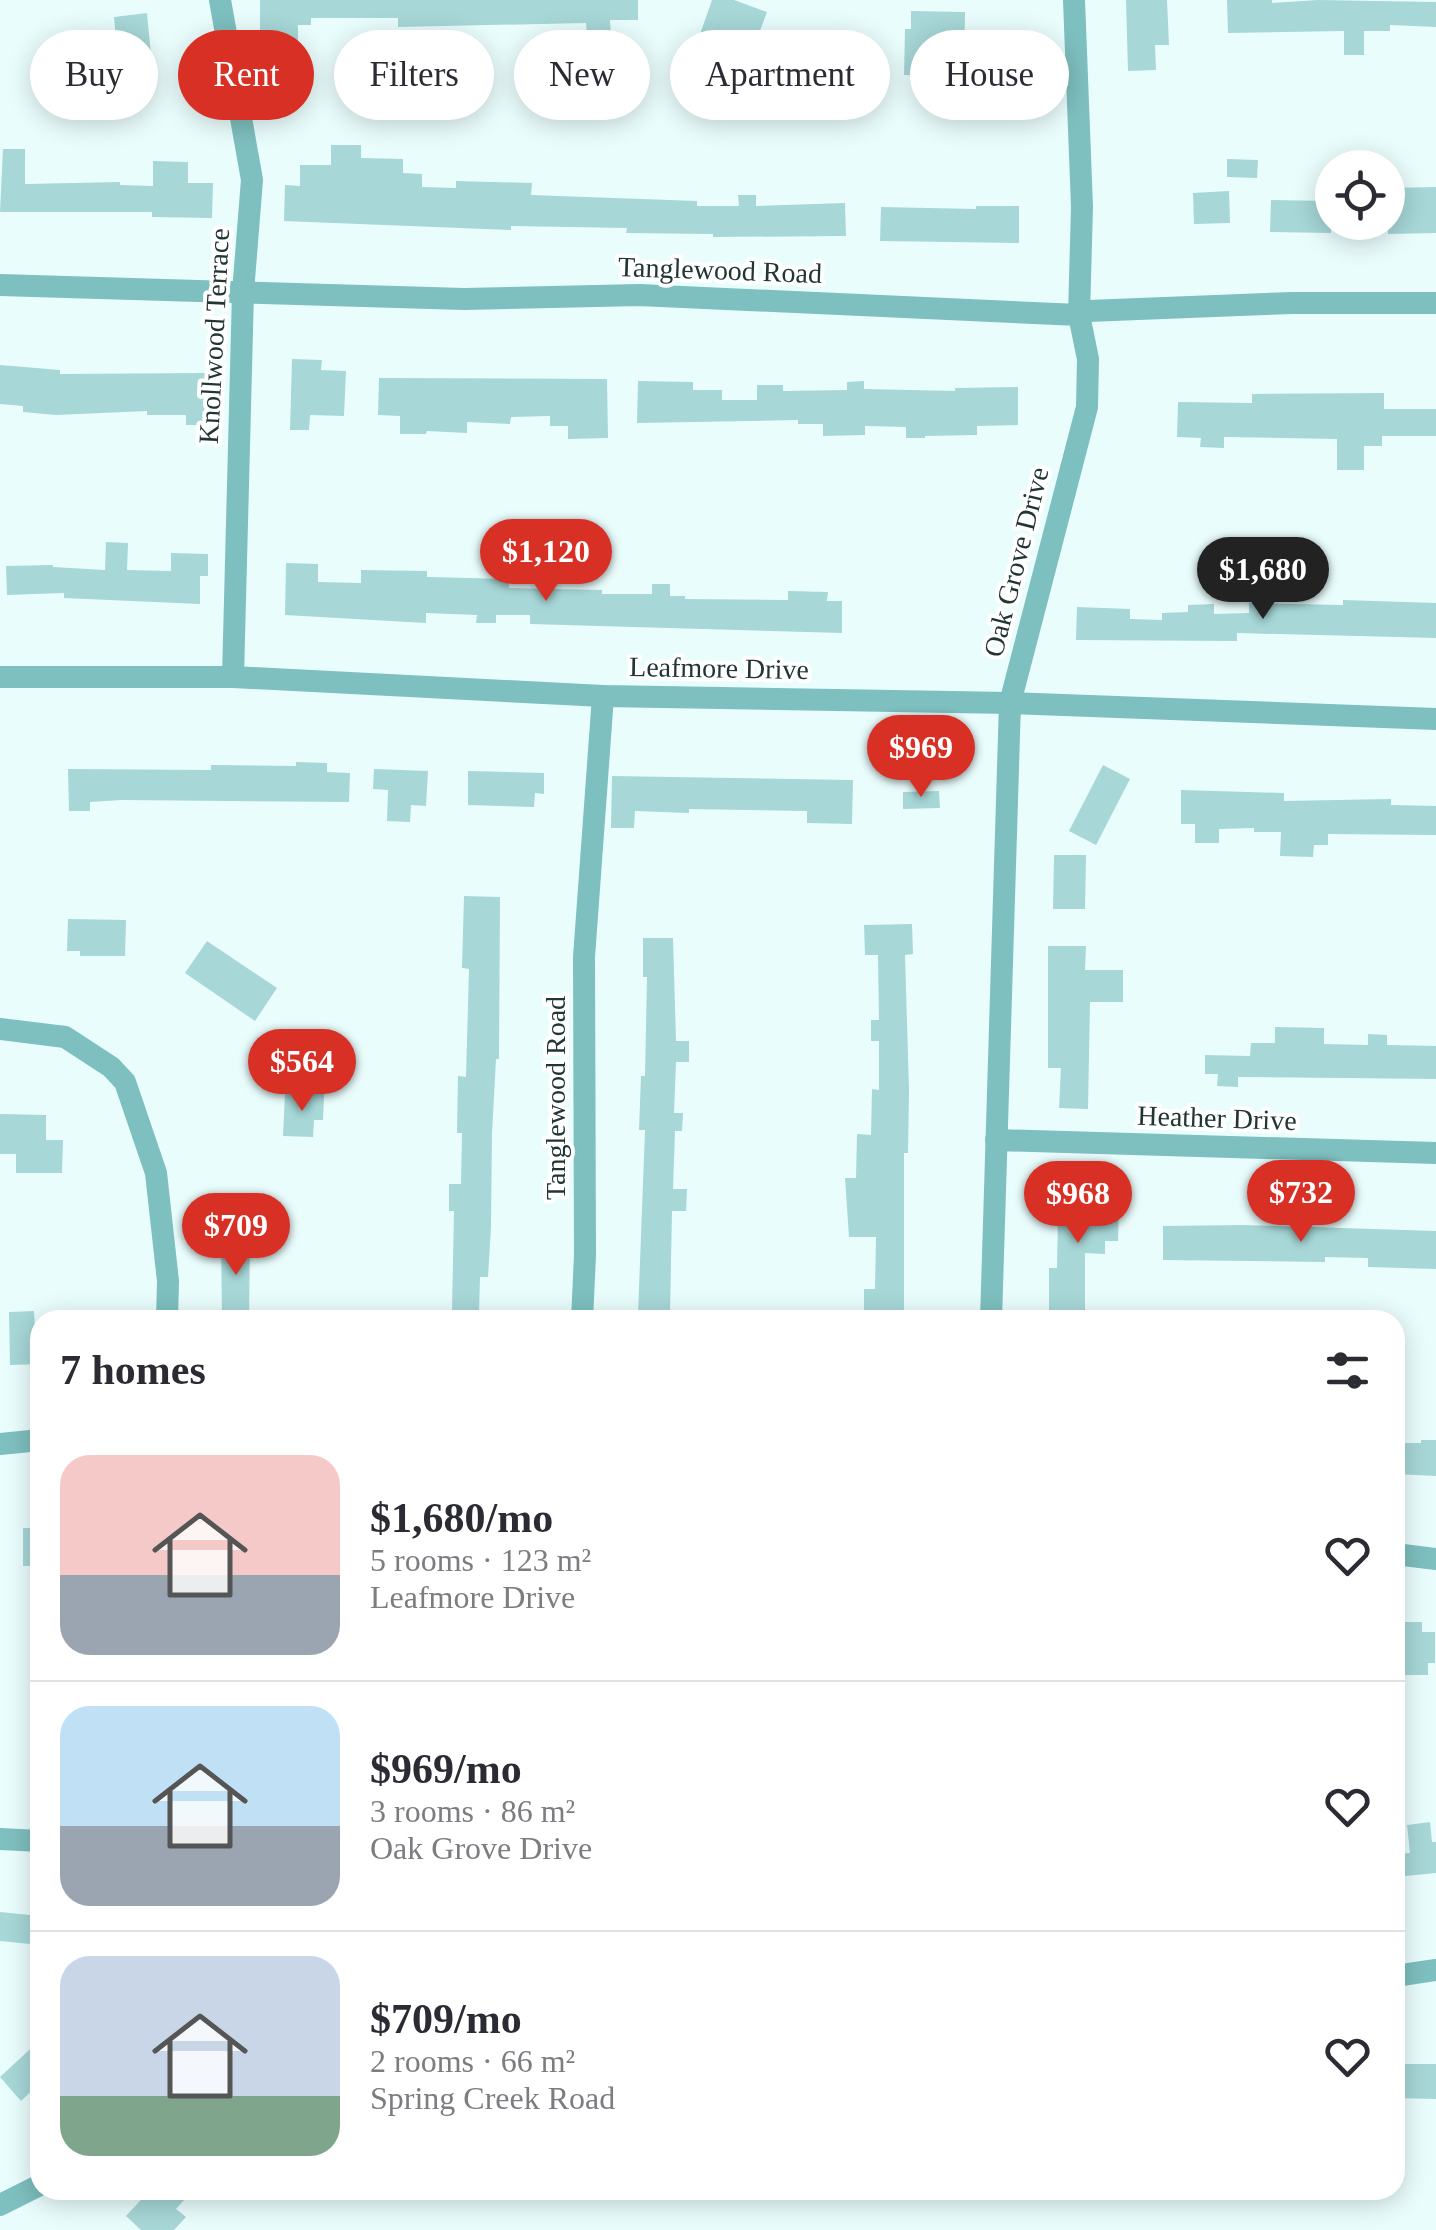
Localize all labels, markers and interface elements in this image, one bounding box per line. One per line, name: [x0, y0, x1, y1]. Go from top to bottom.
chip: Buy: [30, 30, 158, 120]
chip: Rent: [178, 30, 314, 120]
chip: Filters: [334, 30, 494, 120]
chip: New: [514, 30, 650, 120]
chip: Apartment: [670, 30, 890, 120]
chip: House: [910, 30, 1069, 120]
map controls: [1315, 150, 1405, 240]
button: locate: [1315, 150, 1405, 240]
street label: Knollwood Terrace: [193, 227, 235, 445]
street label: Tanglewood Road: [617, 251, 823, 289]
street label: Oak Grove Drive: [977, 464, 1055, 660]
pin: $1,120: [465, 519, 627, 604]
text: $1,120: [502, 533, 590, 569]
pin: $1,680: [1182, 537, 1344, 622]
text: $1,680: [1219, 551, 1307, 587]
street label: Leafmore Drive: [629, 651, 809, 685]
pin: $969: [862, 715, 980, 800]
text: $969: [889, 729, 953, 765]
street label: Tanglewood Road: [540, 996, 571, 1200]
pin: $564: [243, 1029, 361, 1114]
text: $564: [270, 1043, 334, 1079]
street label: Heather Drive: [1137, 1100, 1297, 1136]
pin: $732: [1242, 1160, 1360, 1245]
pin: $968: [1019, 1161, 1137, 1246]
text: $732: [1269, 1174, 1333, 1210]
text: $968: [1046, 1175, 1110, 1211]
pin: $709: [177, 1193, 295, 1278]
text: $709: [204, 1207, 268, 1243]
icon: filters: [1320, 1343, 1375, 1398]
text: 7 homes: [60, 1347, 206, 1393]
icon: home: [140, 1495, 260, 1615]
text: $1,680/mo: [370, 1495, 553, 1541]
icon: heart: [1320, 1528, 1375, 1583]
text: 5 rooms · 123 m²: [370, 1542, 591, 1578]
text: Leafmore Drive: [370, 1579, 575, 1615]
icon: home: [140, 1746, 260, 1866]
text: $969/mo: [370, 1746, 522, 1792]
icon: heart: [1320, 1779, 1375, 1834]
text: 3 rooms · 86 m²: [370, 1793, 575, 1829]
text: Oak Grove Drive: [370, 1830, 592, 1866]
icon: home: [140, 1996, 260, 2116]
text: $709/mo: [370, 1996, 522, 2042]
icon: heart: [1320, 2029, 1375, 2084]
text: 2 rooms · 66 m²: [370, 2043, 575, 2079]
text: Spring Creek Road: [370, 2080, 615, 2116]

